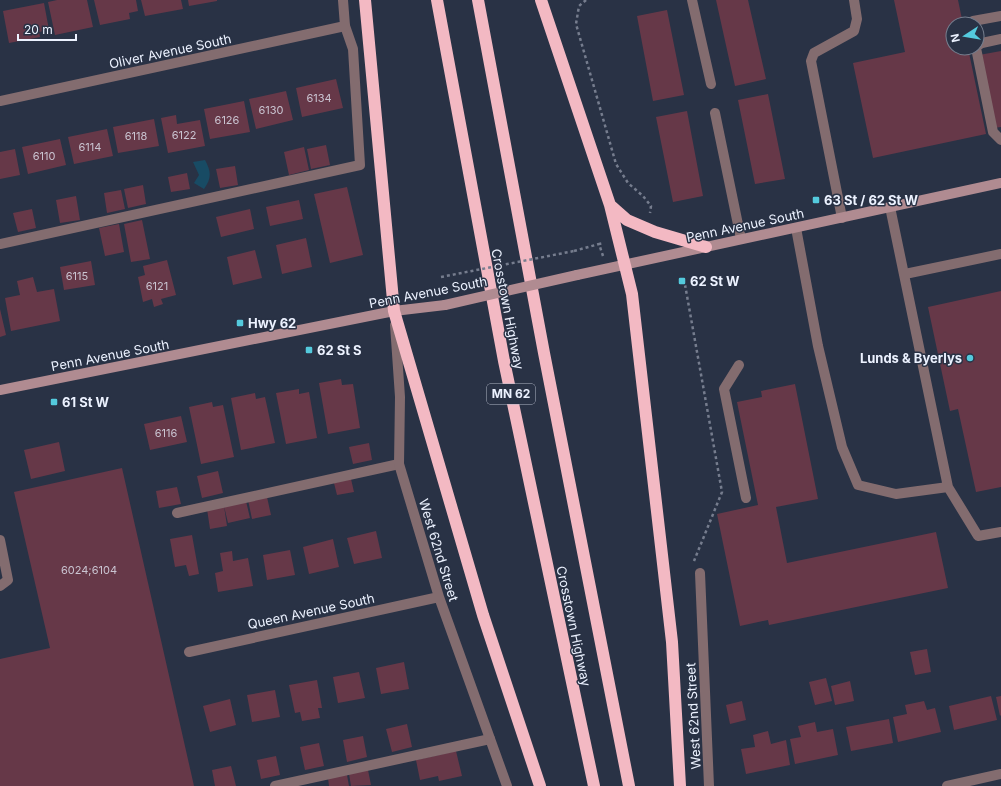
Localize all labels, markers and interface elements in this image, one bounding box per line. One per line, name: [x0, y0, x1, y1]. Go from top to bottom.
scale bar: [18, 16, 76, 42]
north arrow: [945, 16, 985, 56]
text: 20 m: [24, 22, 53, 37]
street label: Oliver Avenue South: [107, 30, 233, 72]
text: N: [947, 33, 963, 44]
house number: 6134: [306, 91, 332, 105]
house number: 6130: [258, 103, 284, 117]
house number: 6126: [215, 113, 240, 127]
house number: 6122: [172, 128, 196, 142]
house number: 6118: [125, 129, 147, 143]
house number: 6114: [79, 140, 101, 154]
house number: 6110: [33, 149, 55, 163]
place label: 63 St / 62 St W: [824, 192, 918, 208]
marker: 63 St / 62 St W: [811, 195, 821, 205]
street label: Penn Avenue South: [685, 205, 805, 245]
street label: Crosstown Highway: [488, 247, 528, 371]
house number: 6115: [66, 269, 89, 283]
street label: Penn Avenue South: [368, 273, 488, 311]
place label: 62 St W: [690, 273, 740, 289]
marker: 62 St W: [677, 276, 687, 286]
house number: 6121: [146, 279, 168, 293]
place label: Hwy 62: [248, 315, 296, 331]
marker: Hwy 62: [235, 318, 245, 328]
street label: Penn Avenue South: [50, 336, 170, 374]
place label: 62 St S: [317, 342, 362, 358]
marker: 62 St S: [304, 345, 314, 355]
place label: Lunds & Byerlys: [860, 350, 962, 366]
marker: Lunds & Byerlys: [965, 353, 975, 363]
road number: MN 62: [487, 384, 535, 404]
place label: 61 St W: [62, 394, 109, 410]
marker: 61 St W: [49, 397, 59, 407]
house number: 6116: [155, 426, 177, 440]
street label: West 62nd Street: [416, 497, 462, 603]
house number: 6024;6104: [61, 563, 117, 577]
street label: Crosstown Highway: [553, 564, 595, 688]
street label: Queen Avenue South: [246, 590, 376, 632]
street label: West 62nd Street: [682, 662, 704, 770]

